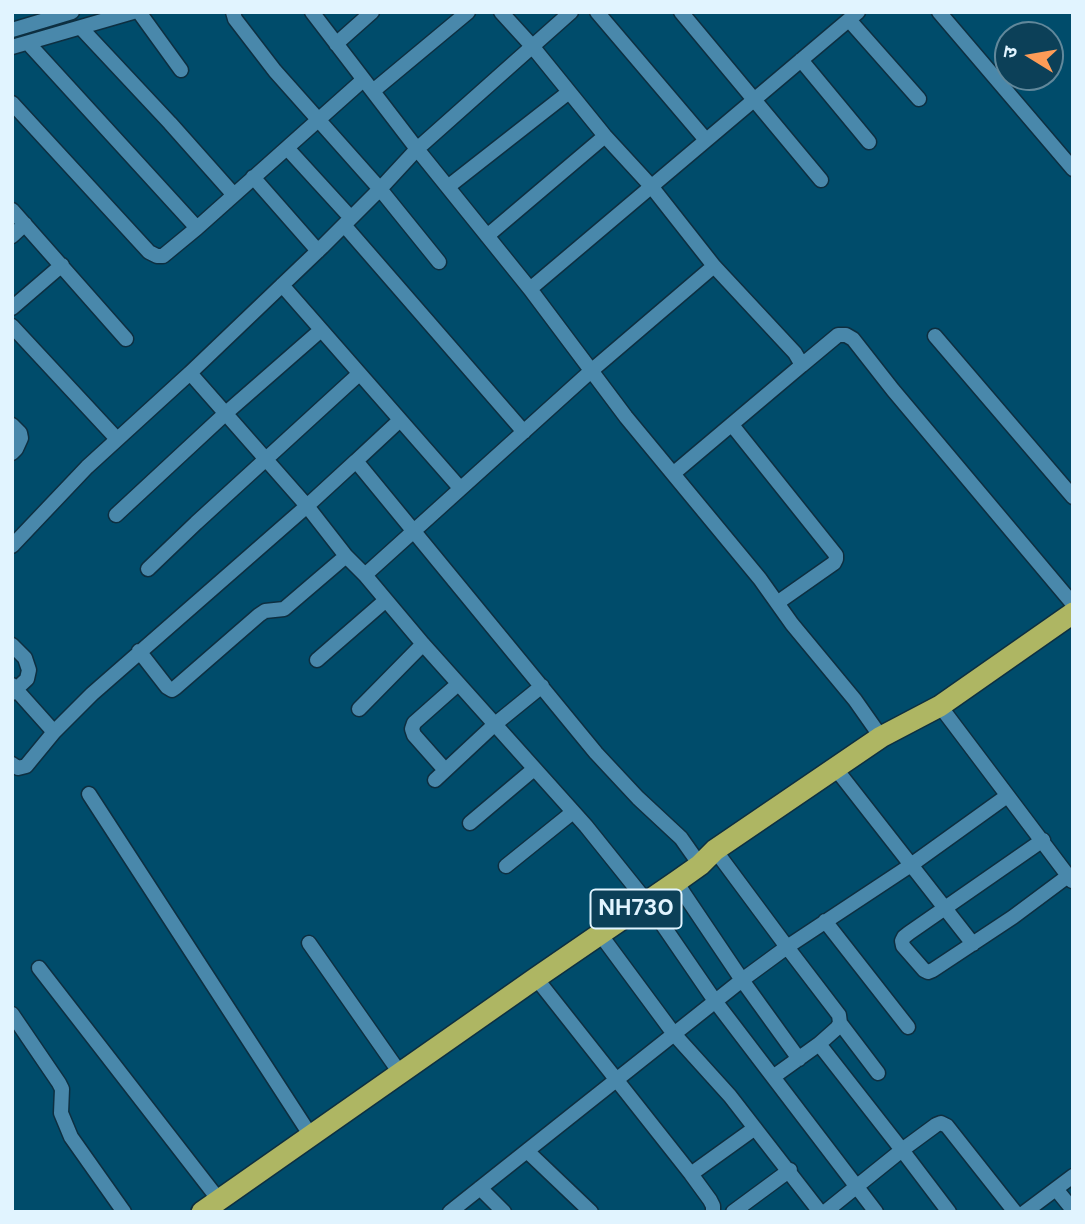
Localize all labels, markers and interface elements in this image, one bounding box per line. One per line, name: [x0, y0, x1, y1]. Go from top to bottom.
north arrow: [994, 21, 1064, 91]
text: उ: [997, 44, 1023, 60]
road number: NH730: [590, 890, 682, 928]

